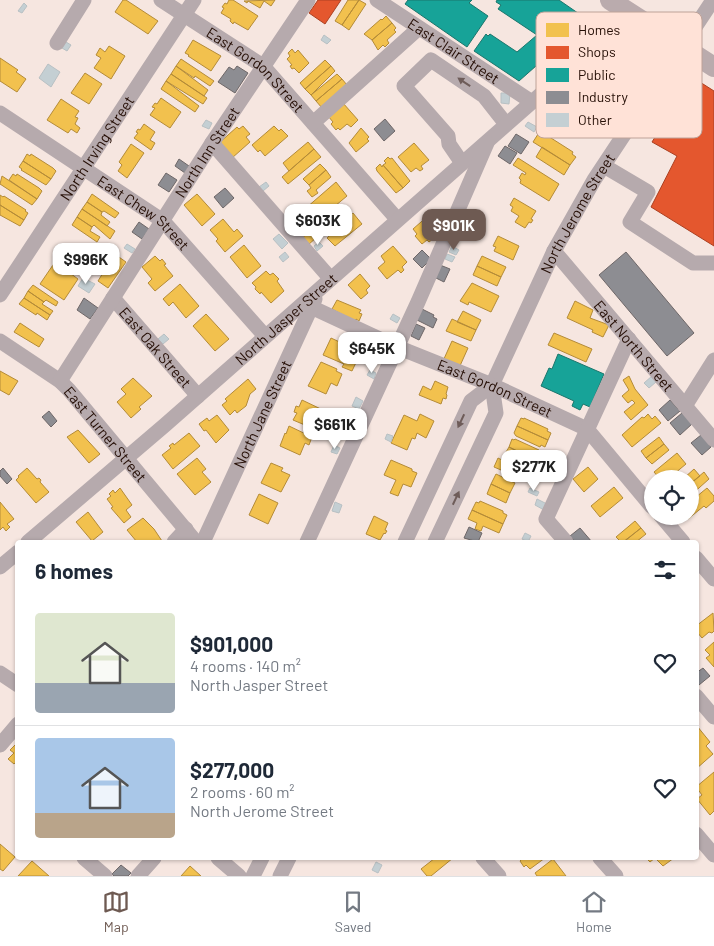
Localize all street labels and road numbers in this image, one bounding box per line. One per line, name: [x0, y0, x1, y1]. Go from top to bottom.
street label: East Clair Street: [405, 14, 503, 87]
street label: East Gordon Street: [203, 23, 308, 116]
street label: North Irving Street: [56, 92, 138, 204]
street label: North Inn Street: [171, 103, 243, 201]
street label: North Jerome Street: [536, 150, 618, 276]
street label: East Chew Street: [94, 171, 193, 254]
street label: North Jasper Street: [231, 269, 340, 368]
street label: East North Street: [590, 296, 678, 395]
street label: East Oak Street: [116, 303, 195, 391]
street label: East Gordon Street: [435, 355, 555, 421]
street label: North Jane Street: [229, 357, 295, 471]
street label: East Turner Street: [60, 382, 151, 485]

